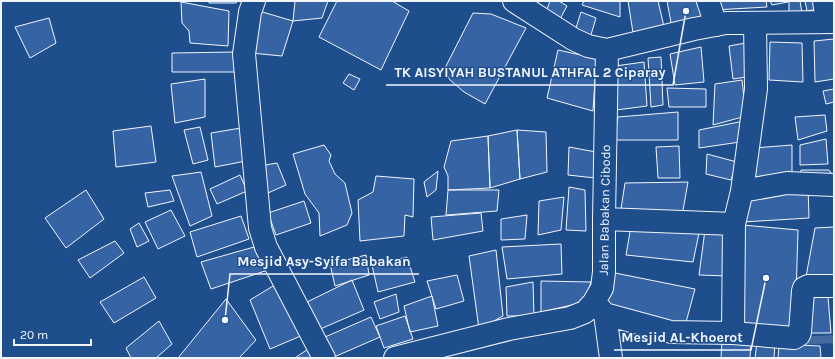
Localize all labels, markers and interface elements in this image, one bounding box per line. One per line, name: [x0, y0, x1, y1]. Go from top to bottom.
callout: TK AISYIYAH BUSTANUL ATHFAL 2 Ciparay: [386, 59, 673, 85]
text: TK AISYIYAH BUSTANUL ATHFAL 2 Ciparay: [394, 64, 666, 81]
street label: Jalan Babakan Cibodo: [596, 144, 613, 276]
callout: Mesjid Asy-Syifa Babakan: [230, 248, 419, 274]
text: Mesjid Asy-Syifa Babakan: [237, 253, 411, 270]
scale bar: [14, 321, 91, 347]
callout: Mesjid AL-Khoerot: [614, 324, 751, 350]
text: 20 m: [20, 328, 48, 342]
text: Mesjid AL-Khoerot: [621, 329, 743, 346]

